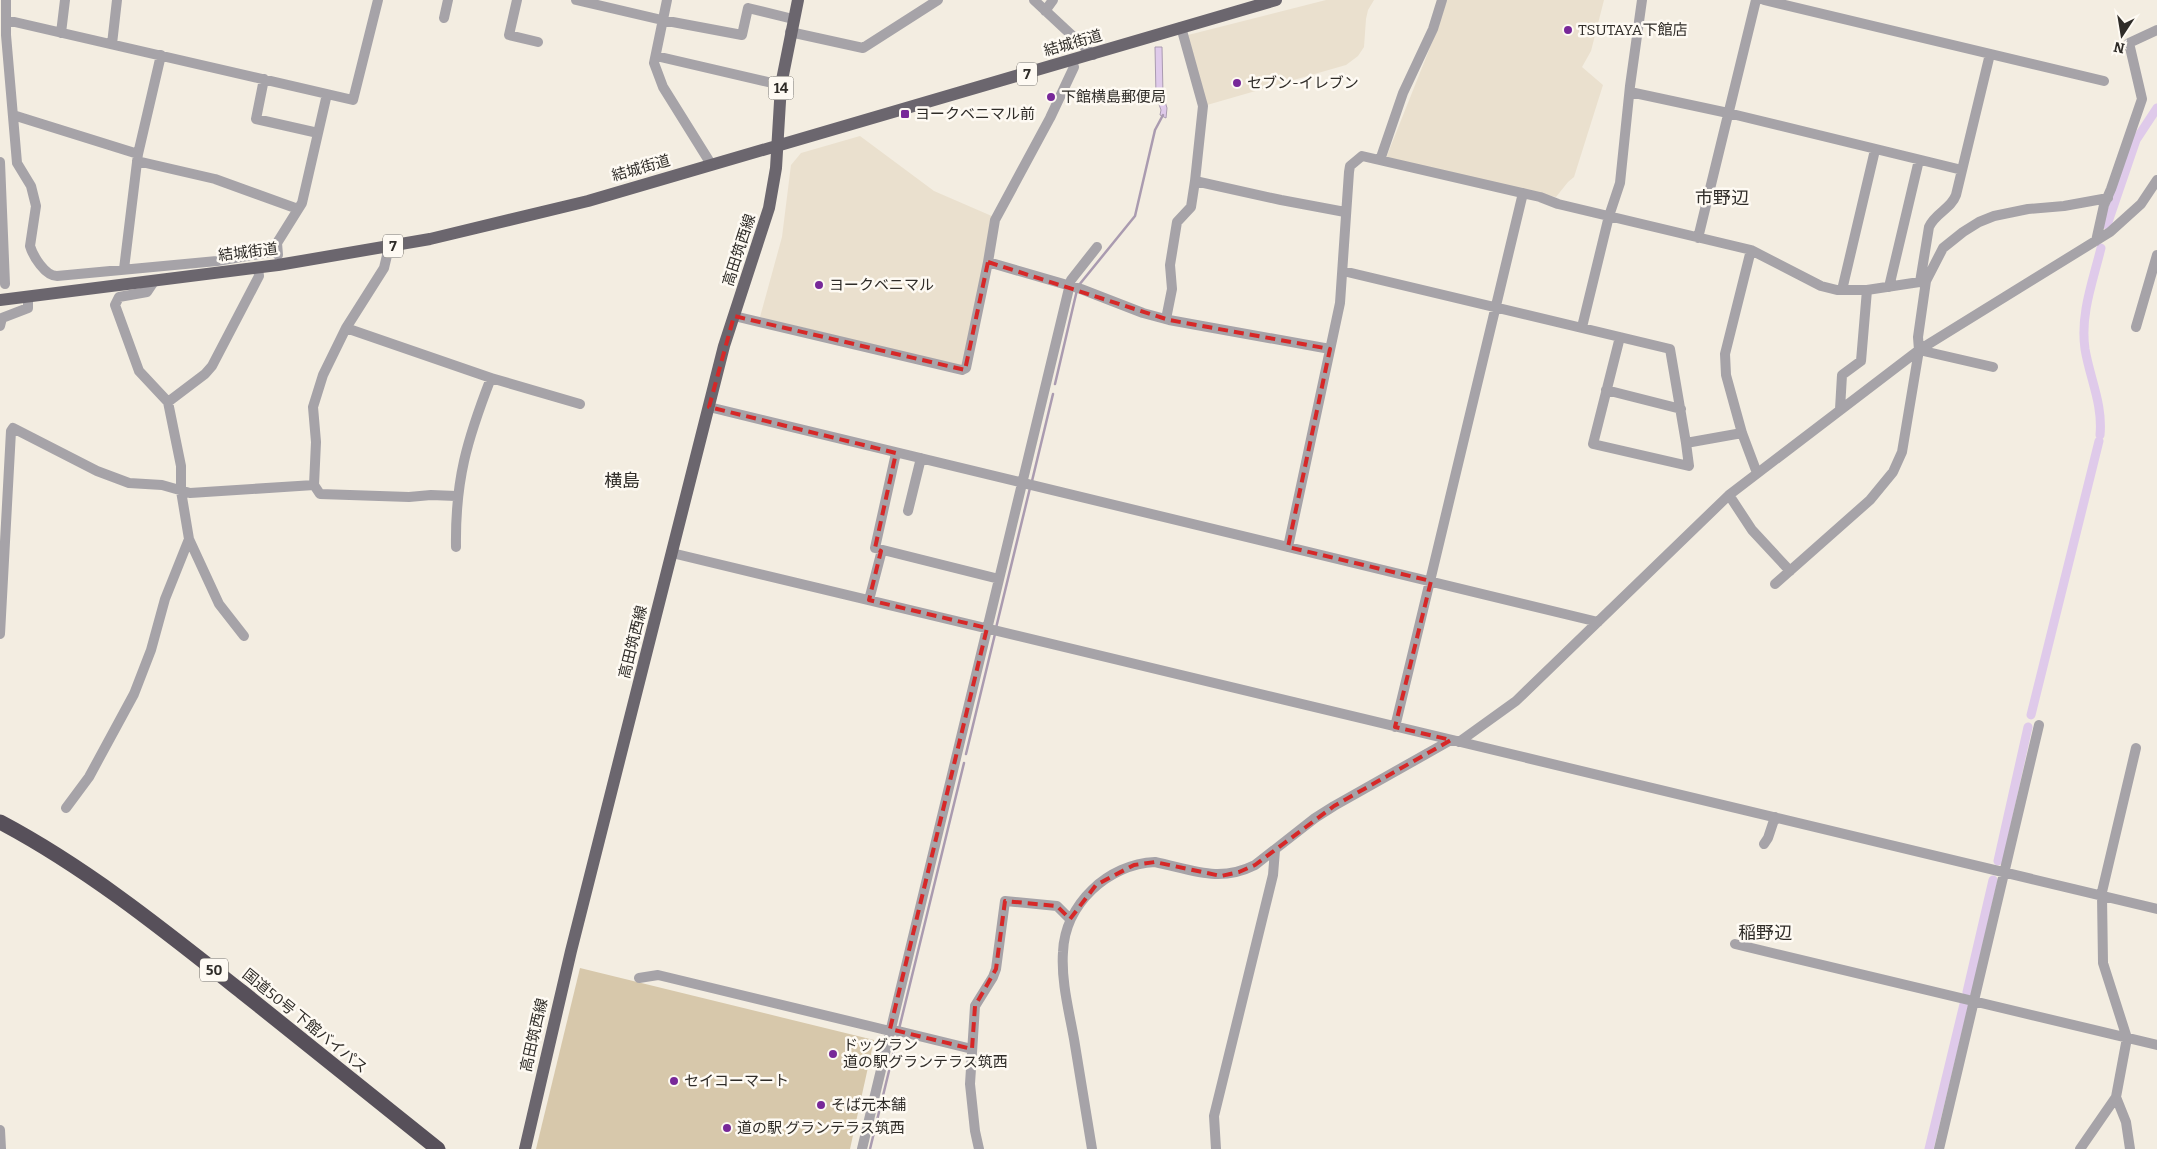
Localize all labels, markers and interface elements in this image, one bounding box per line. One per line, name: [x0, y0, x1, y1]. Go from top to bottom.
north arrow: [2097, 10, 2147, 60]
place label: TSUTAYA下館店: [1578, 21, 1687, 39]
marker: TSUTAYA下館店: [1562, 24, 1574, 36]
street label: 結城街道: [1042, 26, 1104, 60]
text: N: [2112, 38, 2126, 57]
road number: 7: [1017, 62, 1037, 86]
place label: セブン-イレブン: [1247, 74, 1359, 92]
road number: 14: [768, 76, 794, 100]
marker: セブン-イレブン: [1231, 77, 1243, 89]
place label: 下館横島郵便局: [1061, 88, 1166, 106]
marker: 下館横島郵便局: [1045, 91, 1057, 103]
place label: ヨークベニマル前: [915, 105, 1035, 123]
marker: ヨークベニマル前: [899, 108, 911, 120]
street label: 結城街道: [610, 151, 672, 185]
district label: 市野辺: [1695, 187, 1749, 209]
street label: 高田筑西線: [719, 212, 759, 288]
road number: 7: [383, 235, 403, 258]
street label: 結城街道: [217, 239, 279, 265]
place label: ヨークベニマル: [829, 276, 934, 294]
marker: ヨークベニマル: [813, 279, 825, 291]
district label: 横島: [604, 470, 640, 492]
street label: 高田筑西線: [615, 603, 651, 681]
district label: 稲野辺: [1738, 922, 1792, 944]
road number: 50: [200, 958, 228, 982]
street label: 国道50号 下館バイパス: [239, 965, 371, 1077]
street label: 高田筑西線: [517, 996, 551, 1074]
place label: ドッグラン 道の駅グランテラス筑西: [843, 1036, 1008, 1071]
marker: ドッグラン 道の駅グランテラス筑西: [827, 1048, 839, 1060]
place label: セイコーマート: [684, 1072, 789, 1090]
marker: セイコーマート: [668, 1075, 680, 1087]
place label: そば元本舗: [831, 1096, 906, 1114]
marker: そば元本舗: [815, 1099, 827, 1111]
place label: 道の駅 グランテラス筑西: [737, 1119, 905, 1137]
marker: 道の駅 グランテラス筑西: [721, 1122, 733, 1134]

